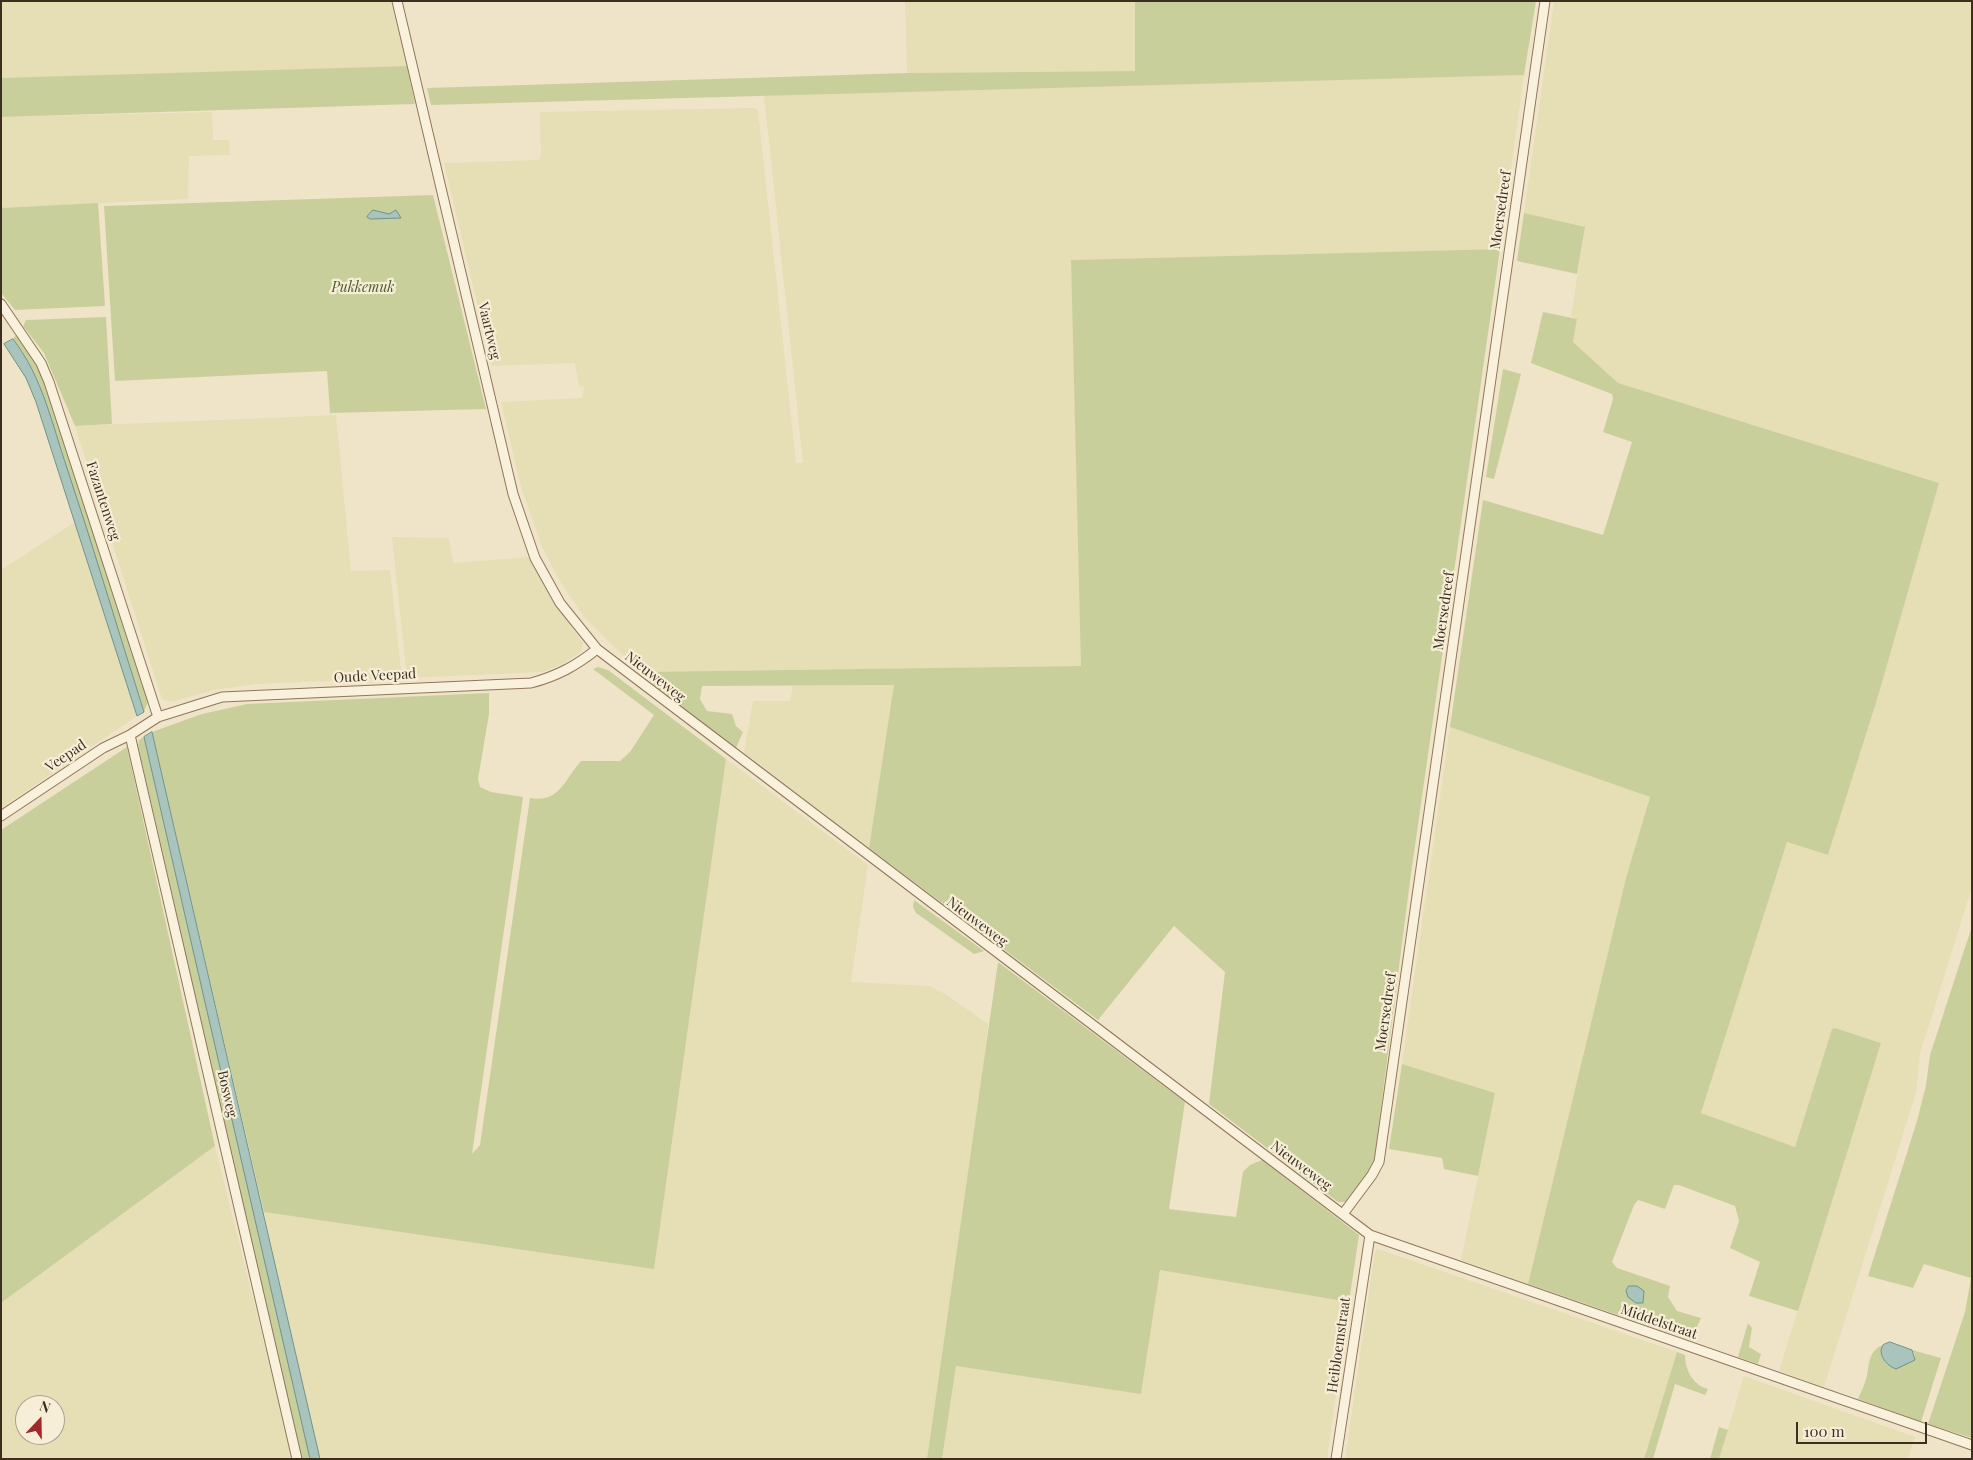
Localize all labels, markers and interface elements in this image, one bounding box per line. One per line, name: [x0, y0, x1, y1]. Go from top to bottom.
street label: Moersedreef: [1487, 170, 1515, 250]
park label: Pukkemuk: [331, 280, 395, 296]
street label: Vaartweg: [474, 301, 504, 361]
street label: Fazantenweg: [82, 459, 124, 543]
street label: Moersedreef: [1430, 571, 1458, 651]
street label: Nieuweweg: [622, 648, 688, 706]
street label: Oude Veepad: [333, 665, 417, 687]
street label: Veepad: [42, 736, 90, 776]
street label: Nieuweweg: [943, 894, 1011, 950]
street label: Moersedreef: [1372, 972, 1400, 1052]
street label: Bosweg: [213, 1069, 241, 1119]
street label: Nieuweweg: [1267, 1138, 1335, 1194]
street label: Heibloemstraat: [1324, 1296, 1354, 1394]
street label: Middelstraat: [1618, 1301, 1700, 1343]
north arrow: [15, 1395, 65, 1445]
text: N: [37, 1396, 53, 1417]
scale bar: [1798, 1412, 1929, 1444]
text: 100 m: [1804, 1421, 1845, 1441]

